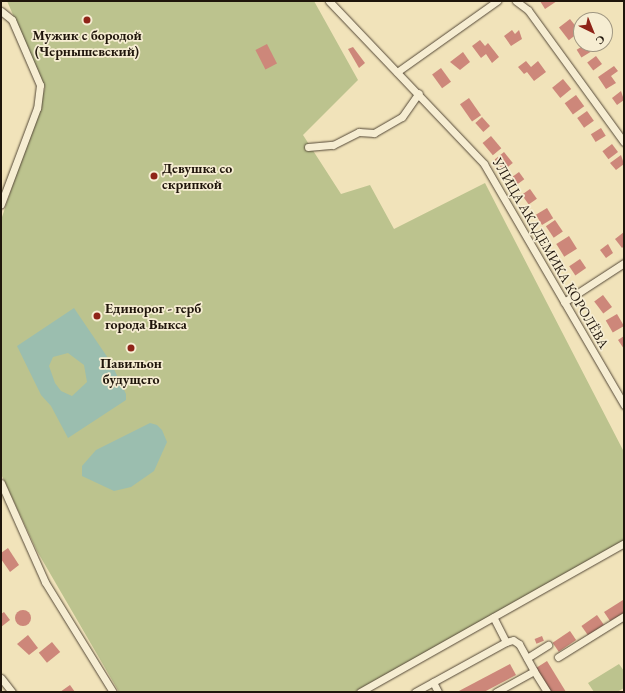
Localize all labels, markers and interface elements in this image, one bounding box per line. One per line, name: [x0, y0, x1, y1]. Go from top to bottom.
north arrow: [573, 12, 613, 52]
marker: Мужик с бородой (Чернышевский): [82, 15, 92, 25]
place label: Мужик с бородой (Чернышевский): [32, 27, 142, 60]
text: С: [593, 32, 608, 48]
street label: УЛИЦА АКАДЕМИКА КОРОЛЁВА: [489, 155, 613, 351]
place label: Девушка со скрипкой: [162, 160, 232, 192]
marker: Девушка со скрипкой: [149, 171, 159, 181]
place label: Единорог - герб города Выкса: [105, 300, 201, 332]
marker: Единорог - герб города Выкса: [92, 311, 102, 321]
marker: Павильон будущего: [126, 343, 136, 353]
place label: Павильон будущего: [100, 355, 162, 388]

